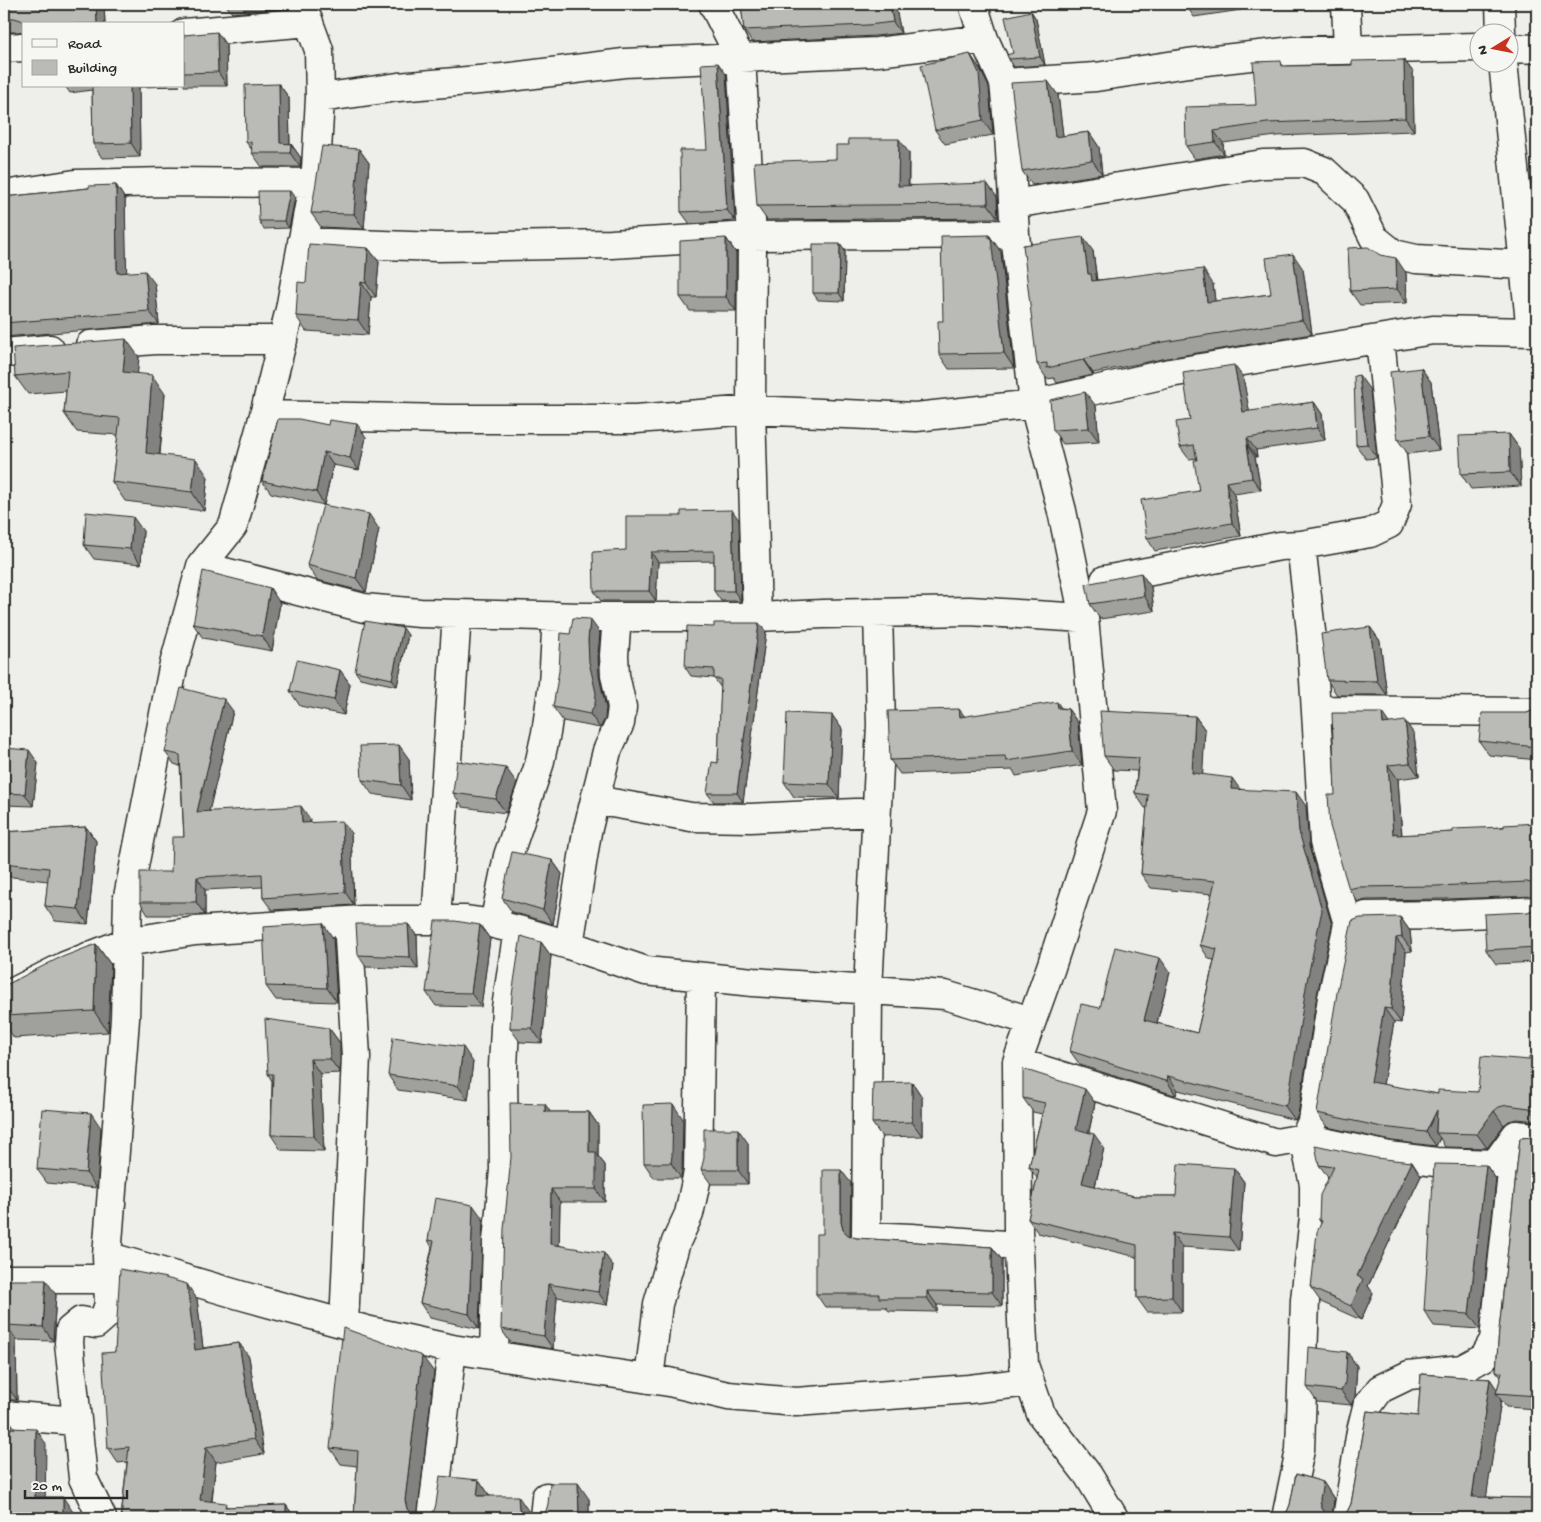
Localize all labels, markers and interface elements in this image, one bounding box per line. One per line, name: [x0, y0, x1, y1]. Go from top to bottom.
legend: [22, 22, 185, 88]
north arrow: [1468, 22, 1518, 72]
text: Road: [68, 36, 102, 54]
text: N: [1474, 44, 1493, 56]
text: Building: [67, 60, 117, 78]
scale bar: [25, 1467, 128, 1499]
text: 20 m: [32, 1478, 62, 1496]

